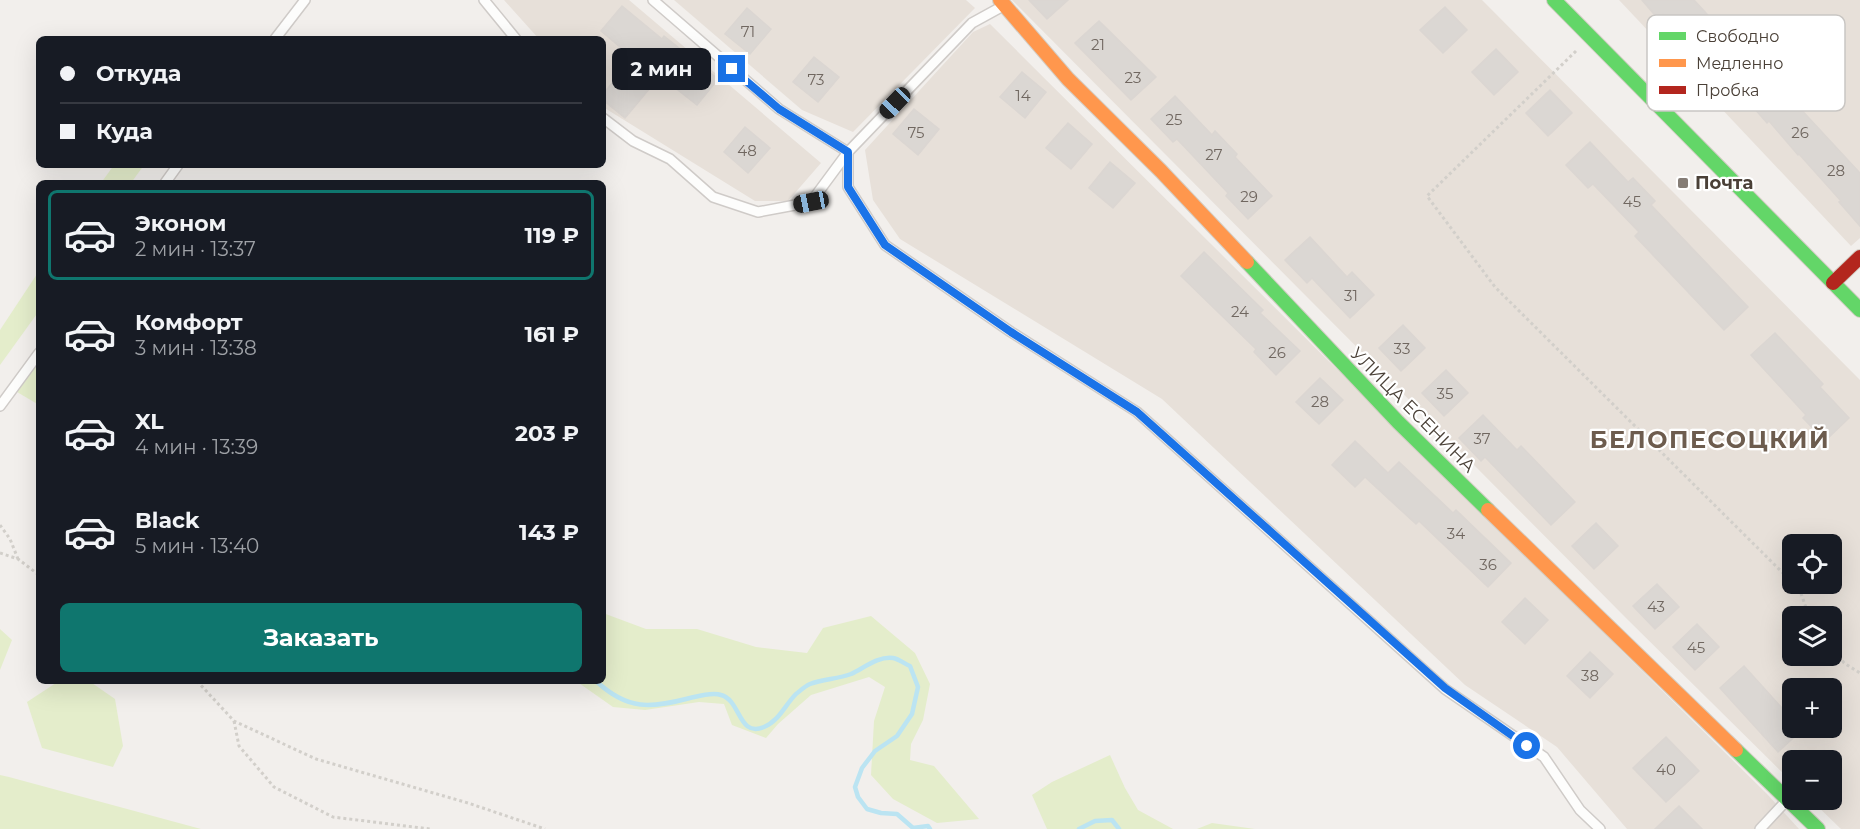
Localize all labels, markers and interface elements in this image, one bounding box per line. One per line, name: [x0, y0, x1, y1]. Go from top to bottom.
legend: [1647, 15, 1845, 111]
house number: 71: [741, 22, 755, 41]
text: Свободно: [1696, 27, 1779, 46]
house number: 21: [1091, 35, 1105, 54]
callout: 2 мин: [612, 48, 711, 90]
text: Медленно: [1696, 54, 1783, 73]
route end: [718, 55, 745, 82]
text: 2 мин: [631, 57, 692, 81]
text: Откуда: [96, 60, 181, 87]
house number: 23: [1125, 68, 1141, 87]
house number: 73: [807, 70, 825, 89]
text: Пробка: [1696, 81, 1759, 100]
car: [876, 84, 914, 122]
house number: 14: [1015, 86, 1031, 105]
house number: 25: [1165, 110, 1183, 129]
text: Куда: [96, 118, 153, 145]
house number: 75: [907, 123, 925, 142]
house number: 26: [1791, 123, 1809, 142]
house number: 48: [737, 141, 757, 160]
house number: 27: [1205, 145, 1223, 164]
house number: 28: [1827, 161, 1845, 180]
place label: Почта: [1695, 172, 1753, 194]
marker: Почта: [1676, 176, 1690, 190]
house number: 29: [1240, 187, 1258, 206]
car: [792, 190, 830, 214]
house number: 45: [1623, 192, 1641, 211]
icon: car: [63, 208, 117, 262]
text: Эконом: [135, 210, 226, 237]
text: 119 ₽: [524, 222, 579, 249]
text: 2 мин · 13:37: [135, 237, 256, 261]
house number: 31: [1344, 286, 1358, 305]
house number: 24: [1231, 302, 1249, 321]
icon: car: [63, 307, 117, 361]
text: Комфорт: [135, 309, 243, 336]
text: 161 ₽: [524, 321, 579, 348]
text: 3 мин · 13:38: [135, 336, 257, 360]
house number: 33: [1394, 339, 1410, 358]
house number: 26: [1268, 343, 1286, 362]
street label: УЛИЦА ЕСЕНИНА: [1346, 343, 1481, 478]
house number: 35: [1437, 384, 1453, 403]
house number: 28: [1311, 392, 1329, 411]
icon: car: [63, 406, 117, 460]
text: XL: [135, 408, 164, 435]
text: 203 ₽: [515, 420, 579, 447]
district label: БЕЛОПЕСОЦКИЙ: [1590, 425, 1830, 454]
house number: 37: [1473, 429, 1491, 448]
text: 4 мин · 13:39: [135, 435, 258, 459]
icon: car: [63, 505, 117, 559]
text: Black: [135, 507, 199, 534]
text: 143 ₽: [519, 519, 579, 546]
house number: 34: [1447, 524, 1465, 543]
text: 5 мин · 13:40: [135, 534, 259, 558]
map controls: [1782, 534, 1842, 810]
button: locate: [1782, 534, 1842, 594]
house number: 36: [1479, 555, 1497, 574]
house number: 43: [1647, 597, 1665, 616]
button: Заказать: [60, 603, 582, 672]
button: layers: [1782, 606, 1842, 666]
house number: 45: [1687, 638, 1705, 657]
house number: 38: [1581, 666, 1599, 685]
button: +: [1782, 678, 1842, 738]
route start: [1513, 732, 1540, 759]
button: −: [1782, 750, 1842, 810]
house number: 40: [1656, 760, 1676, 779]

